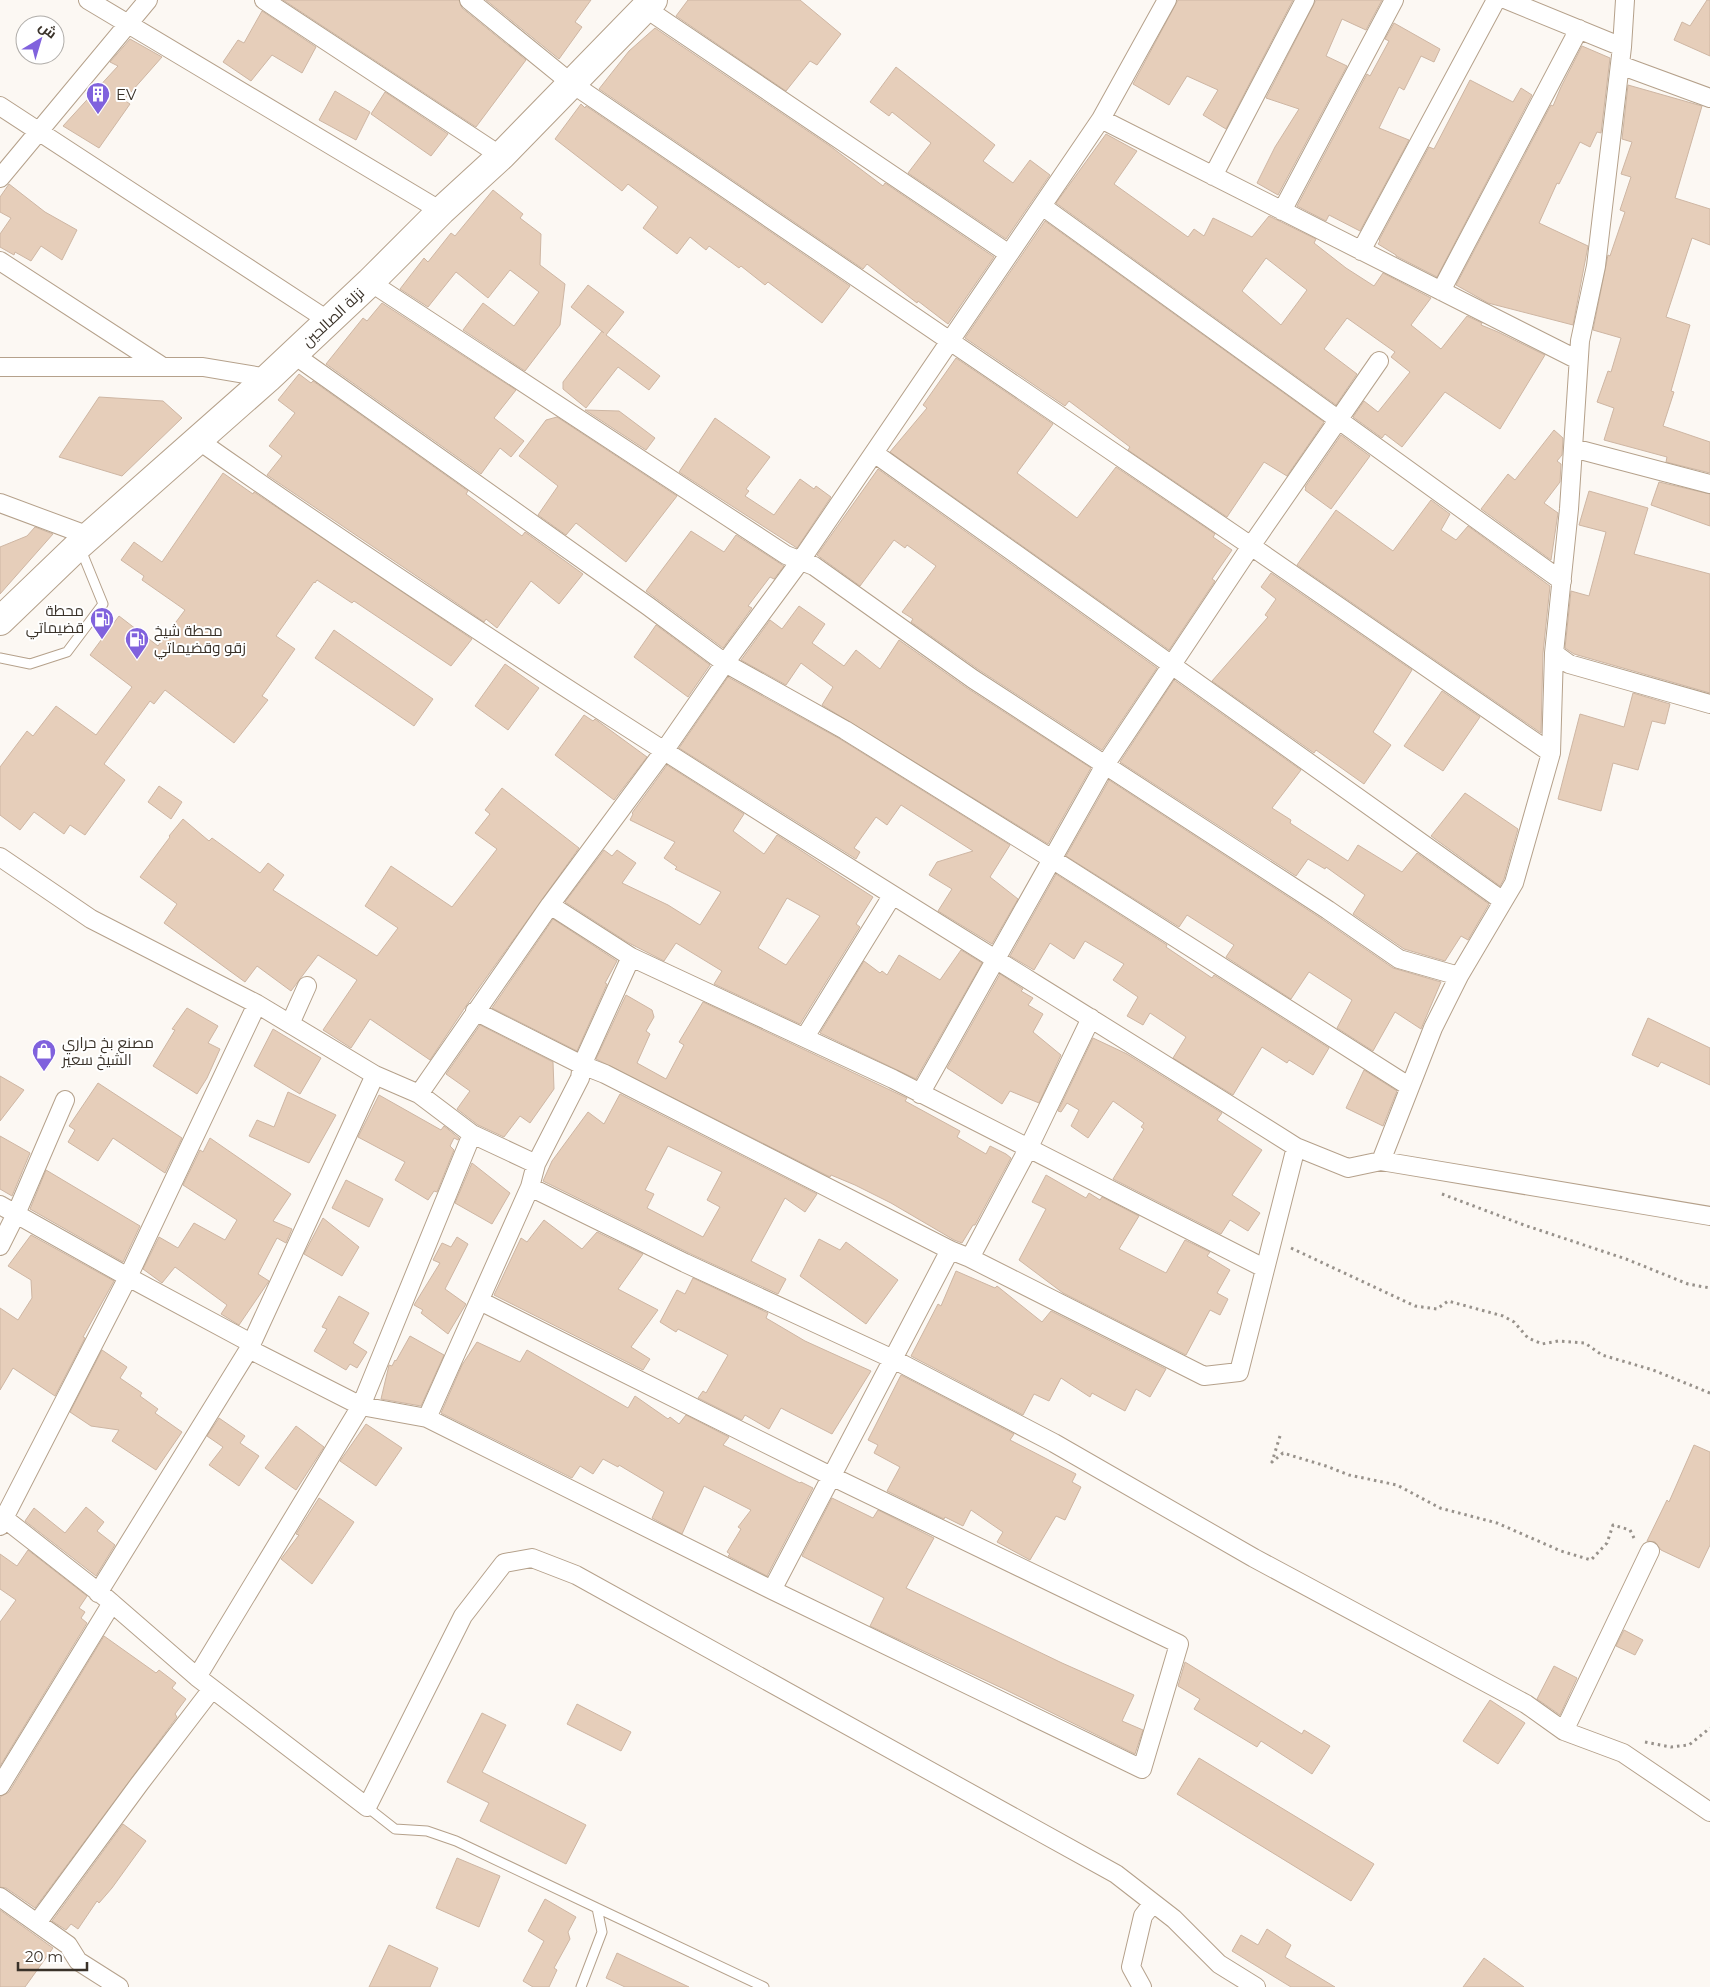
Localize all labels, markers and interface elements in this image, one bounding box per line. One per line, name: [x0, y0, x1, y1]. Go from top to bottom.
north arrow: [15, 15, 65, 65]
text: ش: [35, 17, 61, 42]
building icon: EV: [85, 81, 111, 115]
place label: EV: [116, 85, 137, 104]
street label: نزلة الصالحين: [298, 283, 369, 352]
place label: محطة قضيماتي: [26, 601, 84, 640]
fuel station icon: محطة قضيماتي: [89, 606, 115, 640]
place label: محطة شيخ زقو وقضيماتي: [154, 621, 246, 660]
fuel station icon: محطة شيخ زقو وقضيماتي: [124, 626, 150, 660]
place label: مصنع بخ حراري الشيخ سعير: [61, 1033, 154, 1071]
shop icon: مصنع بخ حراري الشيخ سعير: [31, 1038, 57, 1072]
scale bar: [18, 1940, 86, 1972]
text: 20 m: [25, 1947, 63, 1966]

